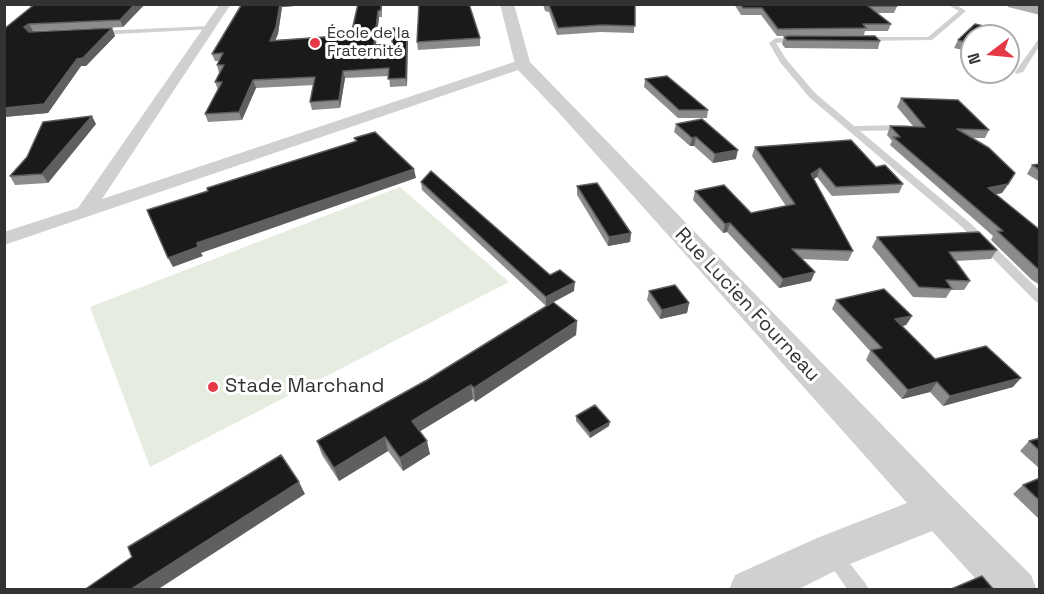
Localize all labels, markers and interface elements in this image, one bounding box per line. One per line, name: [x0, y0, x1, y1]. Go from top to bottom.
place label: École de la Fraternité: [327, 24, 410, 62]
north arrow: [960, 24, 1020, 84]
marker: École de la Fraternité: [308, 36, 322, 50]
text: N: [963, 51, 986, 67]
street label: Rue Lucien Fourneau: [670, 223, 824, 387]
place label: Stade Marchand: [225, 375, 384, 399]
marker: Stade Marchand: [206, 380, 220, 394]

